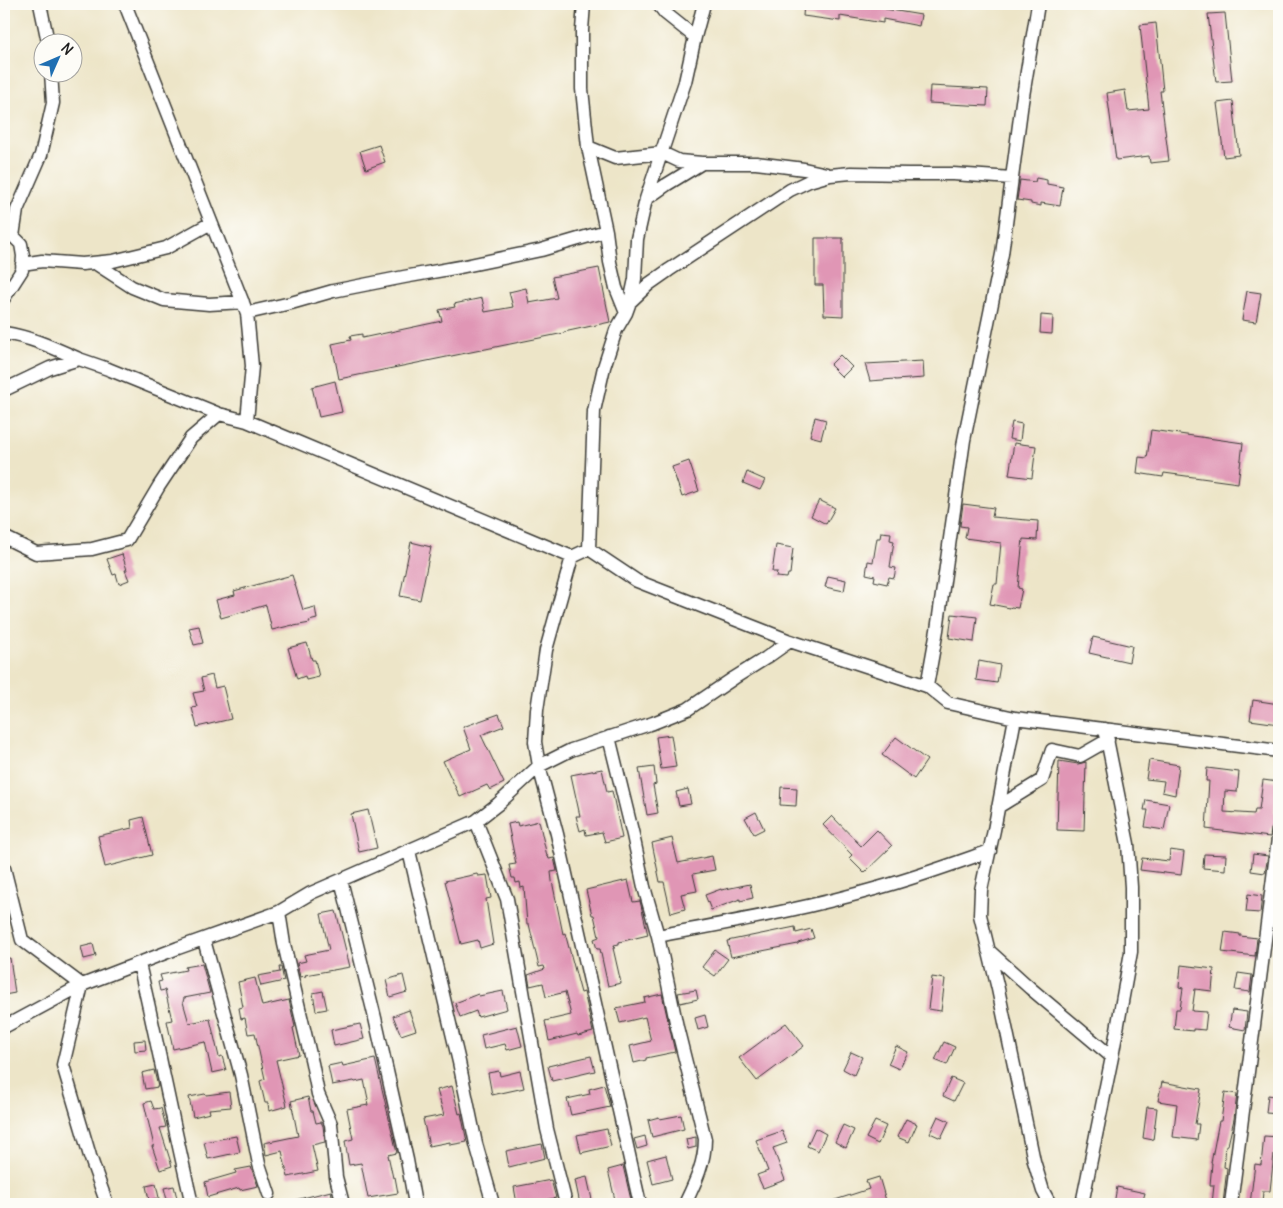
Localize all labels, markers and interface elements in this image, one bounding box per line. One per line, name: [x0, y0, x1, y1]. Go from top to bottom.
north arrow: [32, 32, 82, 82]
text: N: [57, 39, 77, 59]

